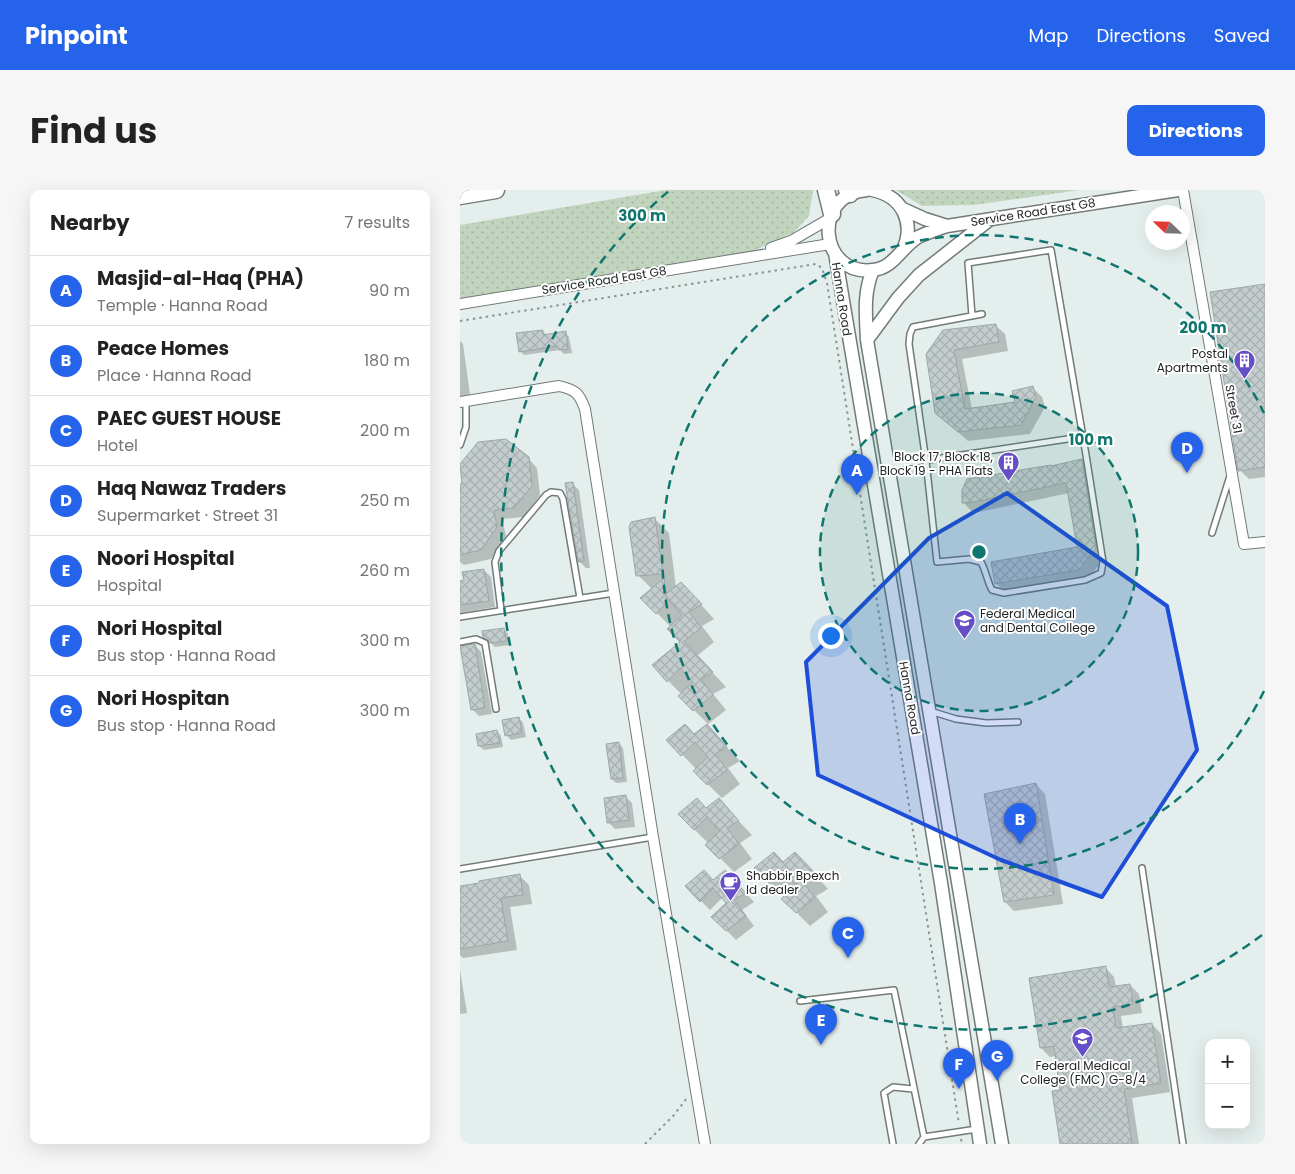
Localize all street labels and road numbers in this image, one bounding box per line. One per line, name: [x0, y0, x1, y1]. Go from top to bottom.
street label: Service Road East G8: [969, 194, 1097, 230]
street label: Hanna Road: [828, 261, 856, 337]
street label: Service Road East G8: [540, 262, 668, 298]
street label: Street 31: [1221, 383, 1247, 435]
street label: Hanna Road: [895, 660, 925, 736]

